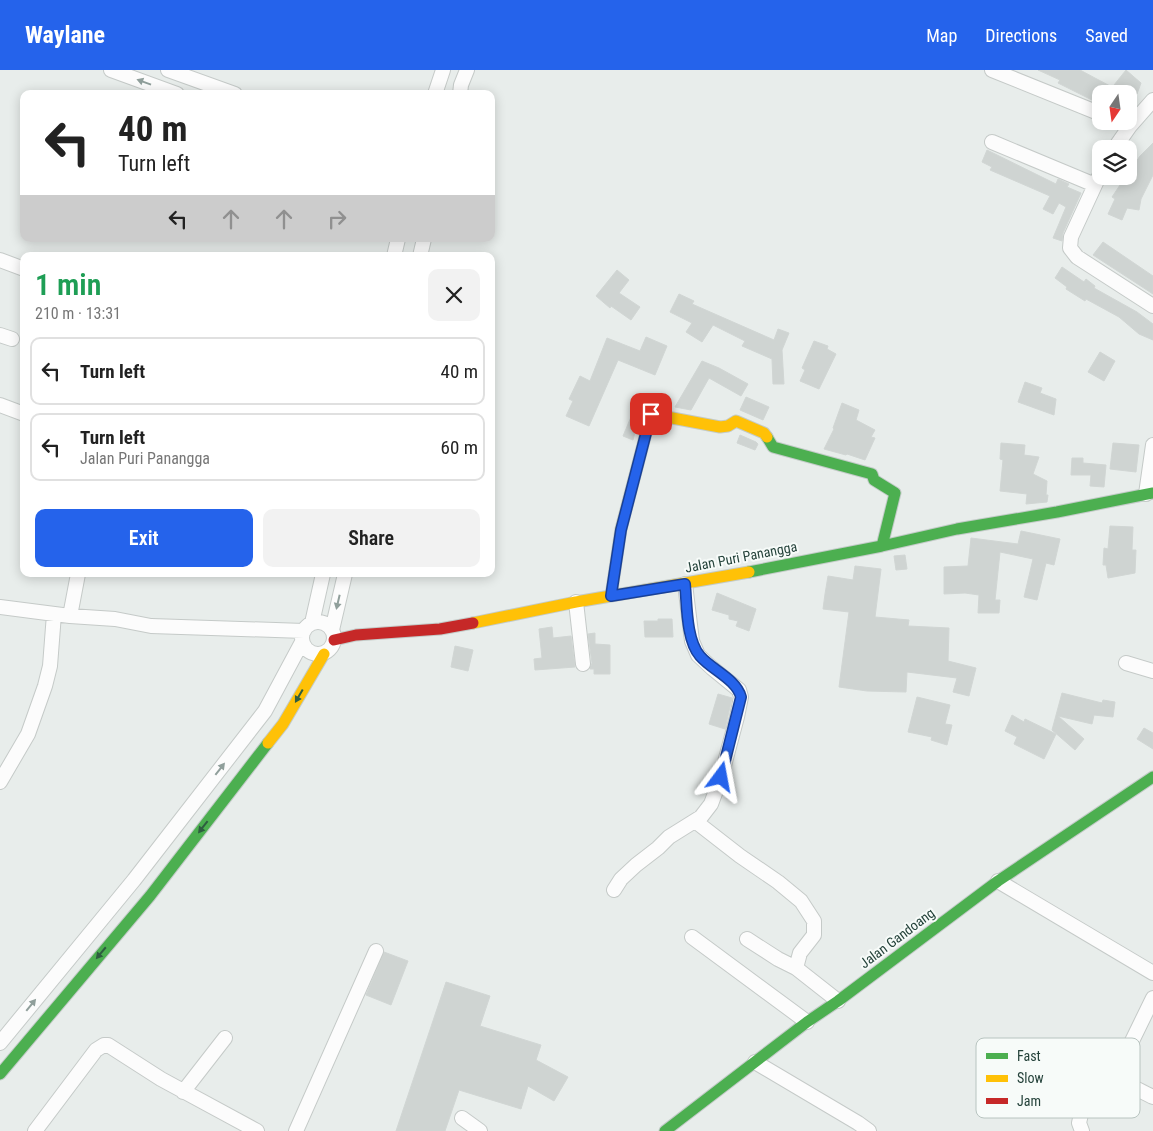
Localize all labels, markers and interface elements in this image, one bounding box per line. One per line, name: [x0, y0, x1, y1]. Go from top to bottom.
text: Waylane: [25, 21, 105, 49]
text: Map: [926, 25, 957, 46]
text: Directions: [985, 25, 1057, 46]
text: Saved: [1085, 25, 1128, 46]
one-way arrow: [136, 78, 151, 86]
north arrow: [1092, 85, 1138, 130]
map controls: [1092, 85, 1137, 185]
text: 40 m: [118, 109, 187, 150]
icon: left: [35, 110, 100, 175]
button: layers: [1092, 140, 1137, 185]
text: Turn left: [118, 151, 190, 176]
icon: left: [164, 205, 192, 233]
icon: ahead: [217, 205, 245, 233]
icon: ahead: [270, 205, 298, 233]
icon: right: [323, 205, 351, 233]
text: 1 min: [35, 267, 101, 302]
button: close: [428, 269, 480, 321]
text: 210 m · 13:31: [35, 304, 121, 323]
icon: left: [37, 357, 65, 385]
text: Turn left: [80, 360, 145, 383]
text: 40 m: [441, 360, 478, 383]
pin: [630, 393, 672, 435]
icon: arrive: [637, 400, 665, 428]
text: Turn left: [80, 426, 145, 449]
icon: left: [37, 433, 65, 461]
text: 60 m: [441, 436, 478, 459]
text: Jalan Puri Panangga: [80, 449, 210, 468]
button: Exit: [35, 509, 253, 567]
button: Share: [263, 509, 480, 567]
street label: Jalan Puri Panangga: [684, 538, 798, 576]
one-way arrow: [334, 594, 342, 609]
one-way arrow: [295, 689, 304, 702]
position arrow: [694, 750, 746, 802]
one-way arrow: [214, 763, 225, 776]
one-way arrow: [198, 820, 209, 833]
street label: Jalan Gandoang: [856, 905, 938, 971]
one-way arrow: [96, 947, 107, 960]
one-way arrow: [25, 999, 36, 1011]
legend: [976, 1038, 1140, 1118]
text: Fast: [1017, 1048, 1041, 1064]
text: Slow: [1017, 1070, 1044, 1086]
text: Jam: [1017, 1093, 1041, 1109]

